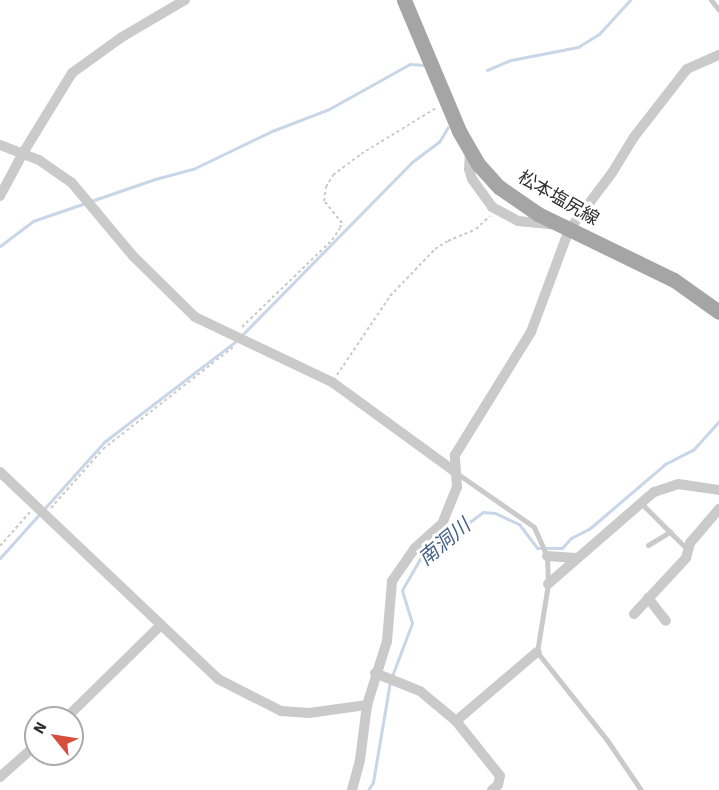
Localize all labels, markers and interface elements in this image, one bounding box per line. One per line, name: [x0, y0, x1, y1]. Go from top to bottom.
street label: 松本塩尻線: [514, 167, 602, 231]
water label: 南洞川: [414, 515, 476, 571]
north arrow: [24, 706, 84, 766]
text: N: [28, 718, 52, 738]

